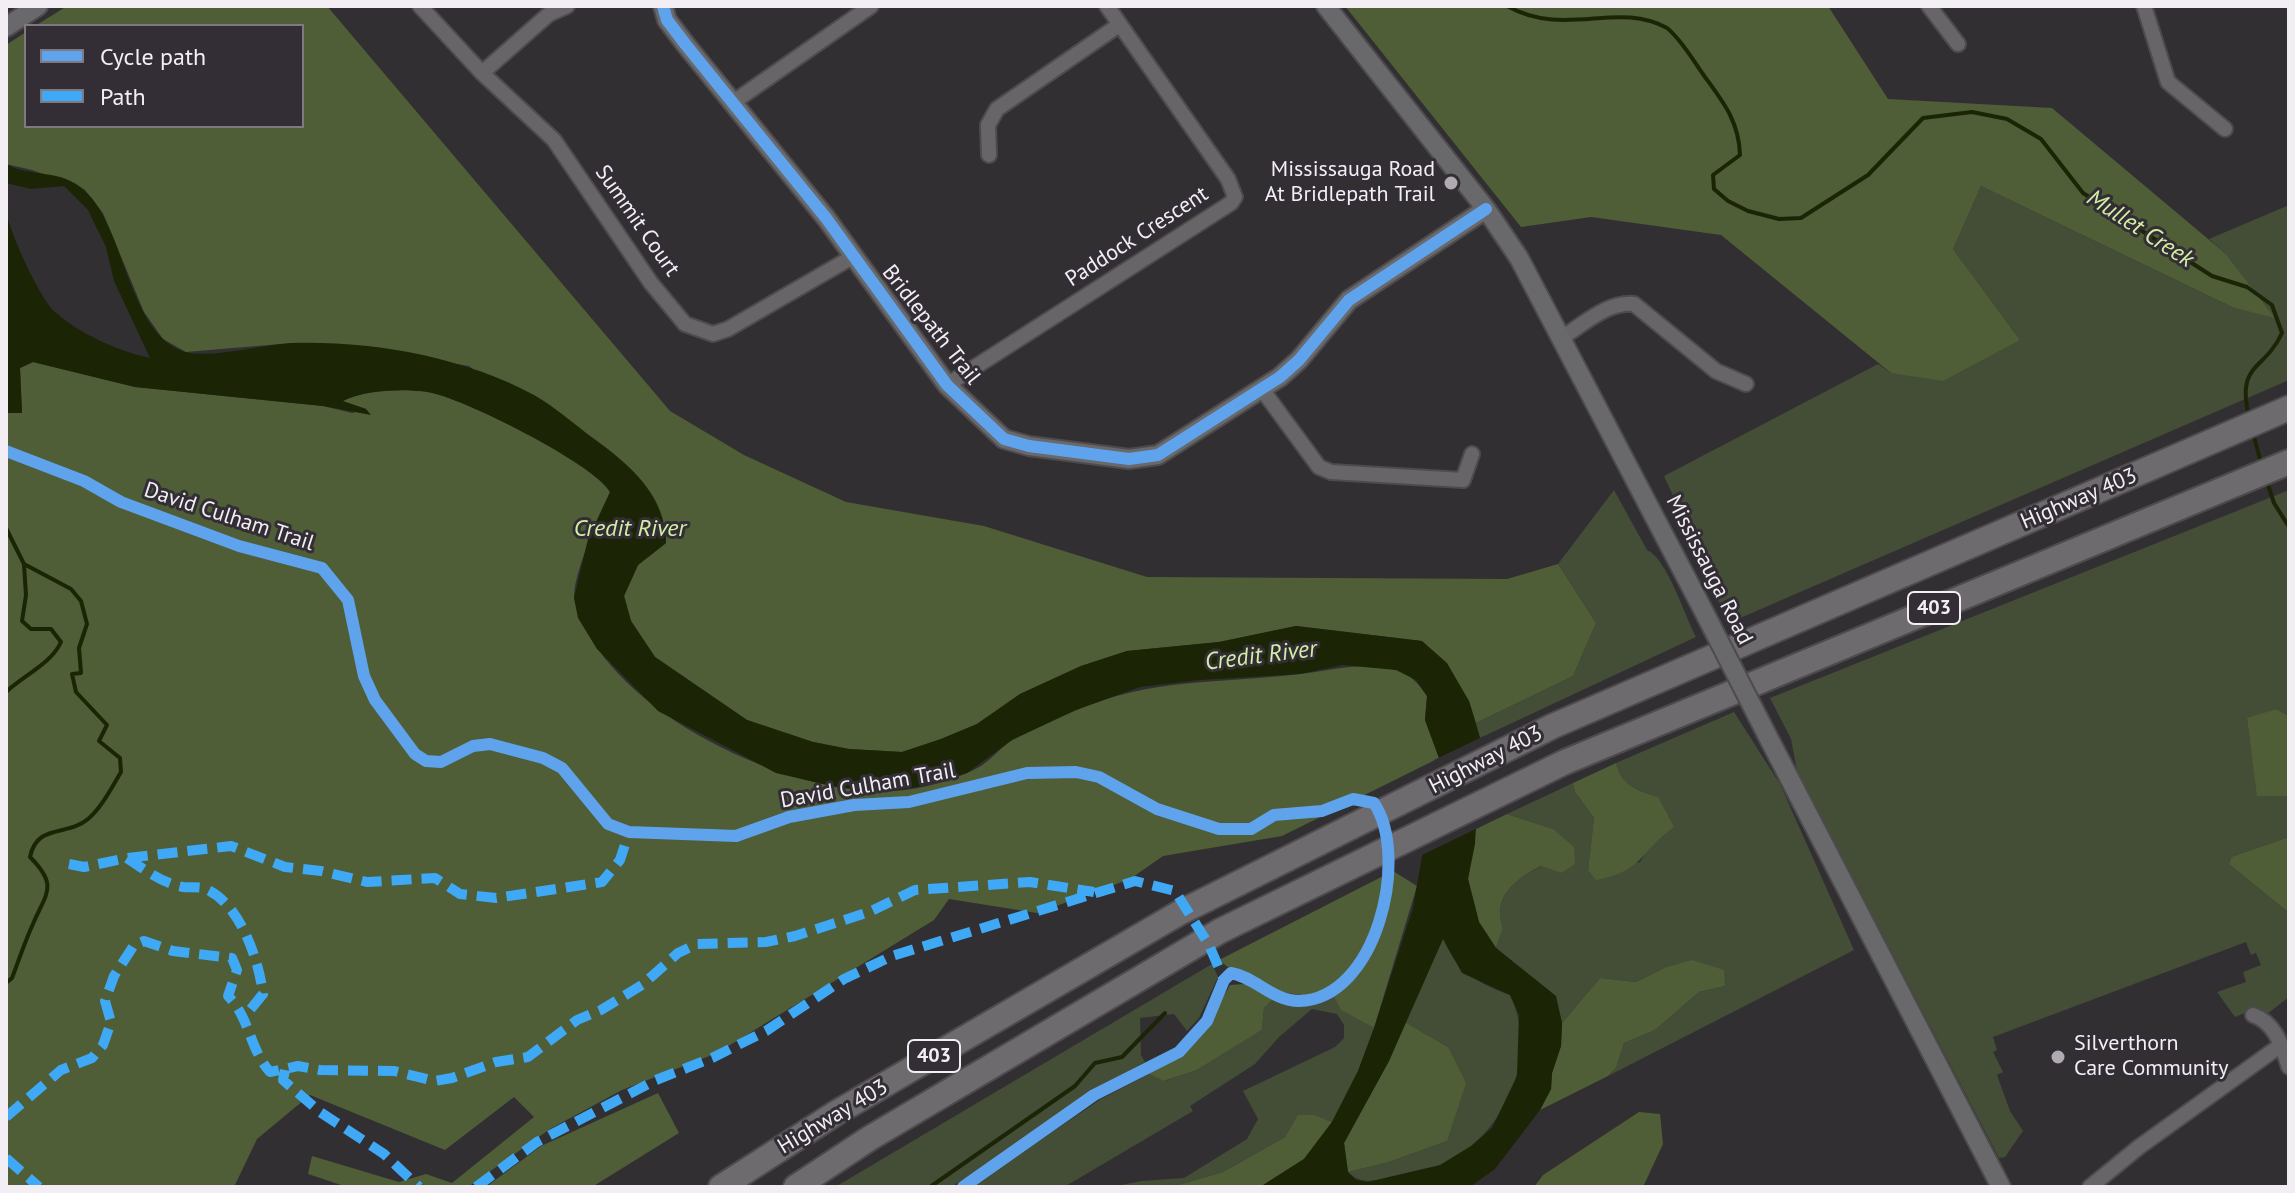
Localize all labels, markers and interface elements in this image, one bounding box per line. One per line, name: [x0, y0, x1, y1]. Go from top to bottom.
legend: [24, 24, 304, 128]
text: Cycle path: [100, 41, 206, 72]
text: Path: [100, 81, 146, 112]
place label: Mississauga Road At Bridlepath Trail: [1265, 157, 1435, 208]
street label: Summit Court: [589, 160, 685, 282]
marker: Mississauga Road At Bridlepath Trail: [1442, 174, 1460, 192]
street label: Paddock Crescent: [1061, 181, 1213, 293]
water label: Mullet Creek: [2081, 184, 2199, 274]
street label: Bridlepath Trail: [876, 260, 986, 390]
street label: Highway 403: [2017, 463, 2141, 535]
street label: David Culham Trail: [141, 477, 317, 557]
street label: Mississauga Road: [1660, 491, 1758, 649]
water label: Credit River: [574, 515, 686, 543]
road number: 403: [1908, 592, 1960, 624]
water label: Credit River: [1203, 635, 1319, 677]
street label: Highway 403: [1425, 720, 1547, 800]
street label: David Culham Trail: [778, 758, 958, 814]
place label: Silverthorn Care Community: [2074, 1031, 2228, 1082]
road number: 403: [908, 1040, 960, 1072]
marker: Silverthorn Care Community: [2049, 1048, 2067, 1066]
street label: Highway 403: [773, 1074, 893, 1160]

